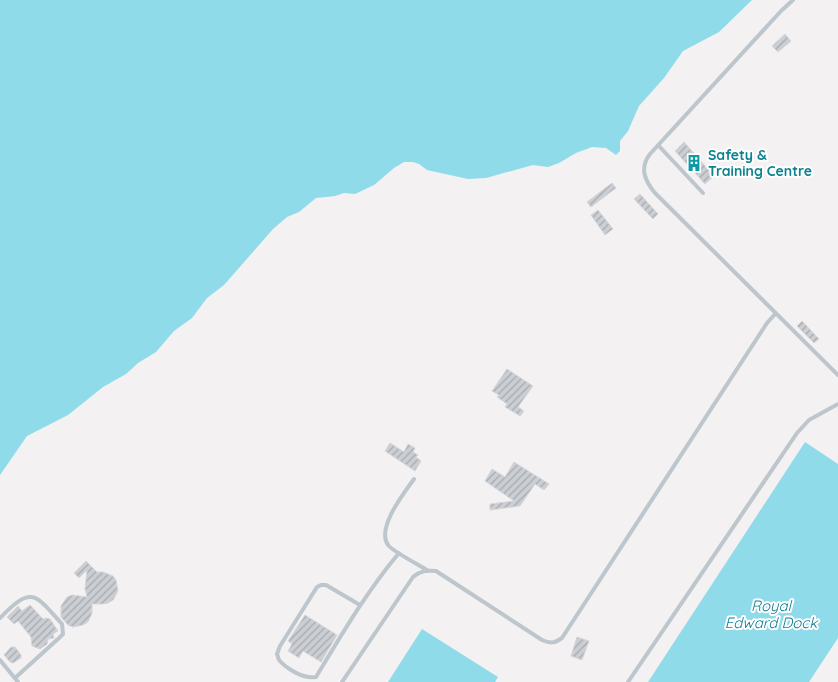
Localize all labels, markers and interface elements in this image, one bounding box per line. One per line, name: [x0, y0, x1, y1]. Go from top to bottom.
place label: Safety & Training Centre: [708, 146, 812, 180]
building icon: Safety & Training Centre: [684, 153, 704, 173]
water label: Royal Edward Dock: [725, 596, 819, 632]

